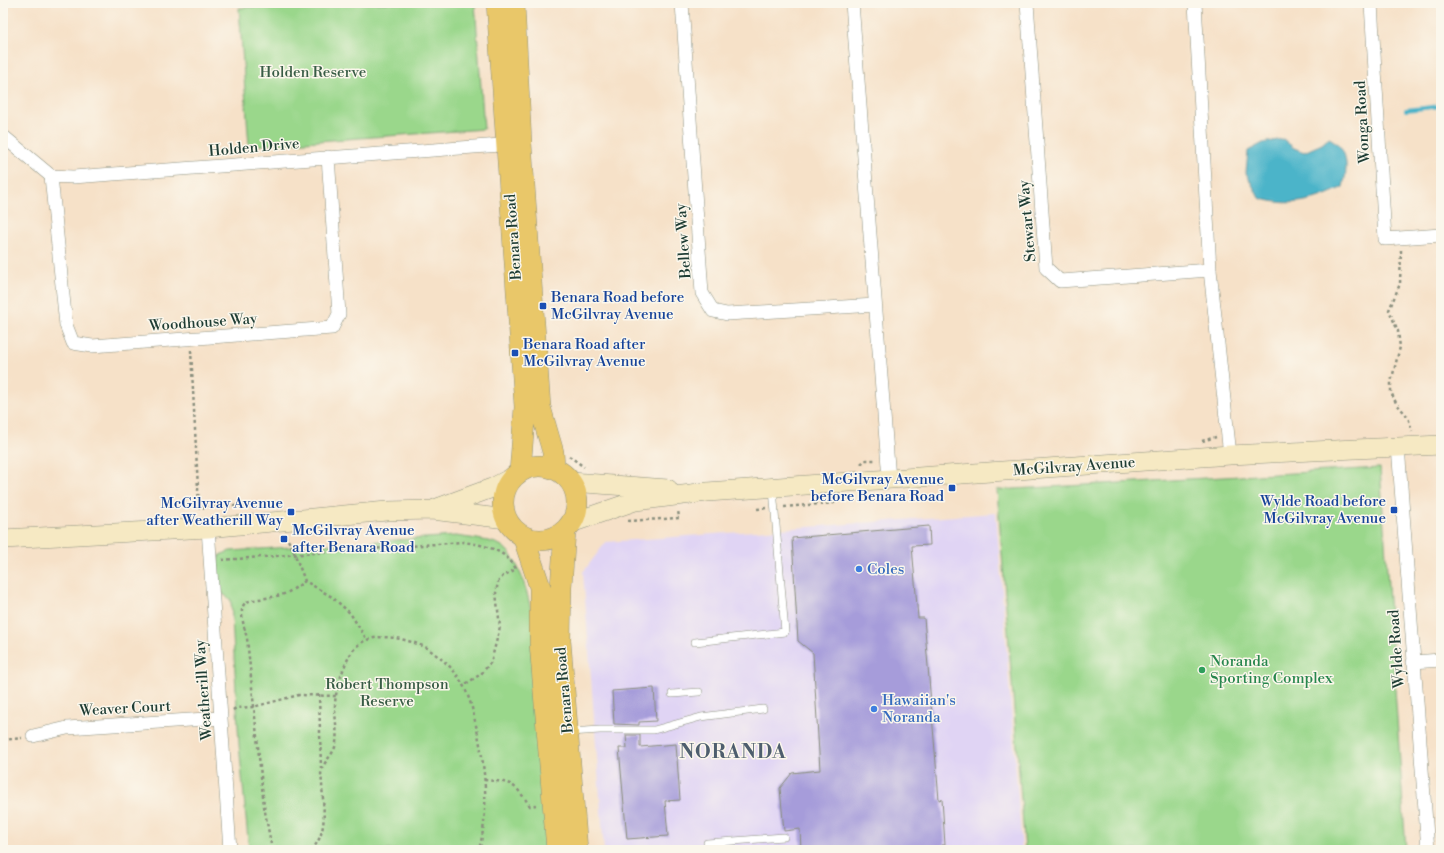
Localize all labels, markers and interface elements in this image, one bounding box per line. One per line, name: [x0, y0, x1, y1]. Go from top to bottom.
park label: Holden Reserve: [260, 63, 366, 82]
street label: Wonga Road: [1351, 79, 1374, 165]
street label: Holden Drive: [208, 134, 300, 161]
street label: Stewart Way: [1014, 179, 1041, 263]
street label: Benara Road: [501, 193, 526, 282]
street label: Bellew Way: [671, 202, 696, 280]
place label: Benara Road before McGilvray Avenue: [550, 288, 684, 324]
marker: Benara Road before McGilvray Avenue: [538, 301, 548, 311]
street label: Woodhouse Way: [147, 309, 259, 336]
place label: Benara Road after McGilvray Avenue: [522, 335, 646, 371]
marker: Benara Road after McGilvray Avenue: [510, 348, 520, 358]
street label: McGilvray Avenue: [1012, 453, 1136, 480]
place label: McGilvray Avenue before Benara Road: [811, 470, 944, 506]
marker: McGilvray Avenue before Benara Road: [947, 483, 957, 493]
place label: Wylde Road before McGilvray Avenue: [1259, 492, 1386, 528]
place label: McGilvray Avenue after Weatherill Way: [146, 494, 284, 530]
marker: Wylde Road before McGilvray Avenue: [1389, 505, 1399, 515]
marker: McGilvray Avenue after Weatherill Way: [286, 507, 296, 517]
place label: McGilvray Avenue after Benara Road: [292, 521, 415, 557]
marker: McGilvray Avenue after Benara Road: [279, 534, 289, 544]
place label: Coles: [867, 560, 904, 579]
marker: Coles: [854, 564, 864, 574]
street label: Wylde Road: [1384, 608, 1409, 690]
street label: Weatherill Way: [190, 638, 217, 742]
street label: Benara Road: [551, 646, 578, 735]
place label: Noranda Sporting Complex: [1210, 652, 1333, 688]
marker: Noranda Sporting Complex: [1197, 665, 1207, 675]
park label: Robert Thompson Reserve: [325, 675, 449, 711]
place label: Hawaiian's Noranda: [882, 691, 956, 727]
street label: Weaver Court: [78, 697, 172, 720]
marker: Hawaiian's Noranda: [869, 704, 879, 714]
district label: NORANDA: [679, 740, 787, 764]

